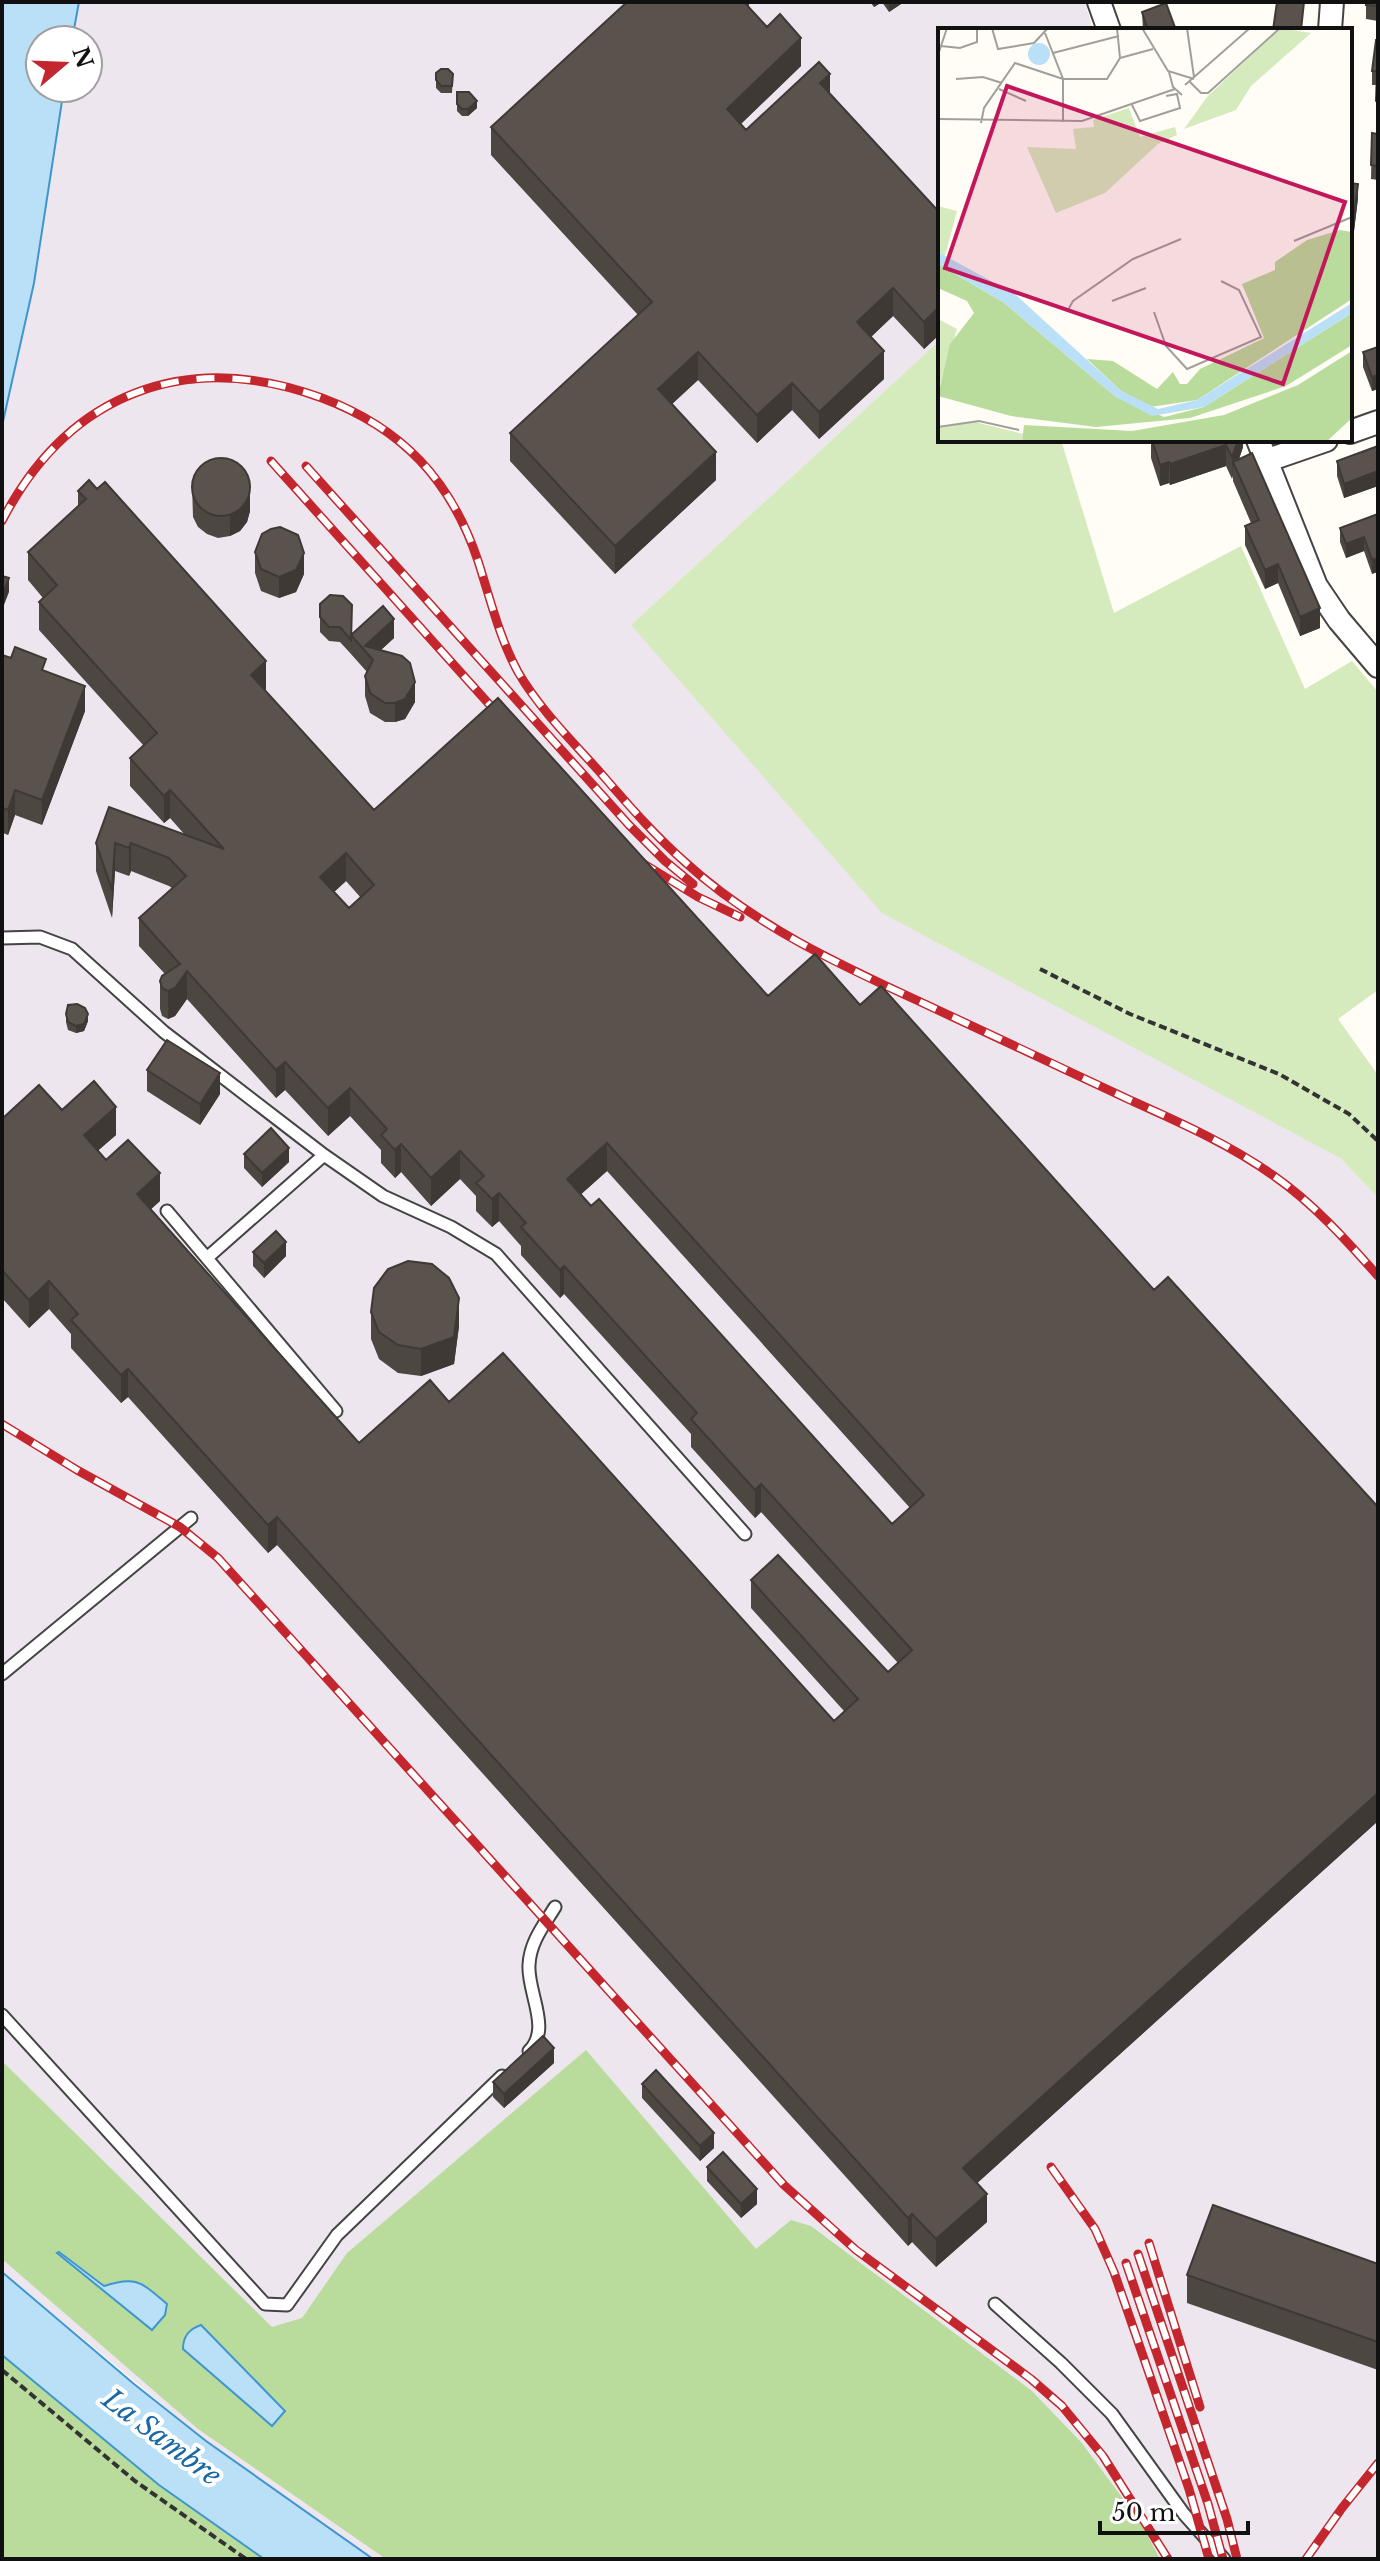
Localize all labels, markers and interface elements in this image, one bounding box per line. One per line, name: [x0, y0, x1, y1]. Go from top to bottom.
north arrow: [24, 24, 104, 104]
inset map: [938, 28, 1352, 442]
text: N: [66, 43, 99, 72]
water label: La Sambre: [95, 2381, 228, 2493]
scale bar: [1100, 2485, 1248, 2535]
text: 50 m: [1112, 2498, 1176, 2527]

